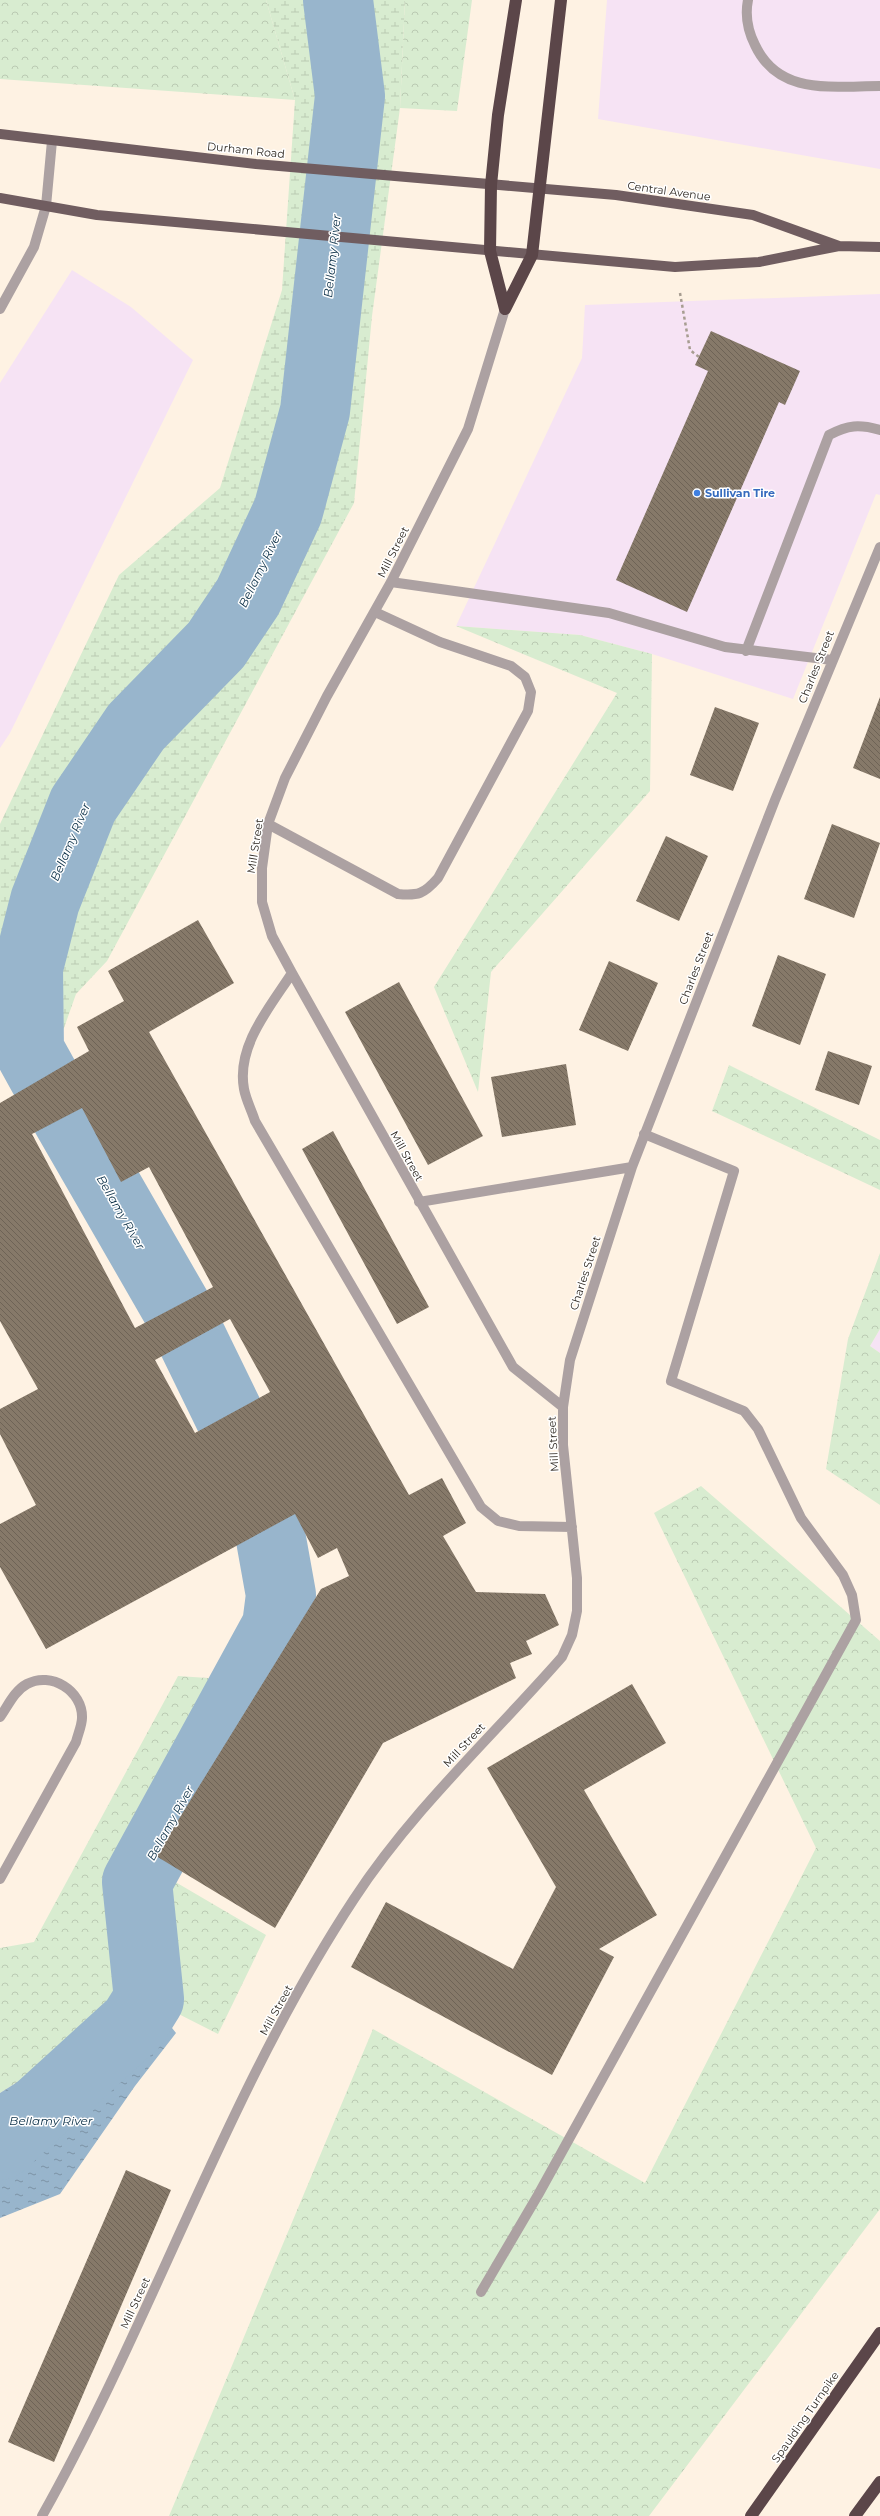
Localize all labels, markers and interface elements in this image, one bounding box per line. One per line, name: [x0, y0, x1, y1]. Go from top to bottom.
street label: Durham Road: [206, 139, 286, 161]
street label: Central Avenue: [626, 178, 712, 204]
water label: Bellamy River: [320, 214, 344, 298]
place label: Sullivan Tire: [705, 486, 775, 500]
marker: Sullivan Tire: [692, 488, 702, 498]
street label: Mill Street: [374, 524, 412, 580]
water label: Bellamy River: [235, 528, 285, 610]
street label: Charles Street: [795, 628, 837, 705]
water label: Bellamy River: [47, 801, 93, 883]
street label: Mill Street: [244, 817, 266, 875]
street label: Charles Street: [676, 929, 717, 1007]
street label: Mill Street: [387, 1128, 427, 1184]
water label: Bellamy River: [94, 1172, 148, 1252]
street label: Charles Street: [566, 1234, 604, 1312]
street label: Mill Street: [545, 1415, 561, 1472]
street label: Mill Street: [440, 1720, 488, 1770]
water label: Bellamy River: [143, 1783, 197, 1863]
street label: Mill Street: [256, 1982, 296, 2038]
water label: Bellamy River: [9, 2113, 93, 2128]
street label: Mill Street: [117, 2274, 153, 2331]
street label: Spaulding Turnpike: [768, 2368, 842, 2465]

